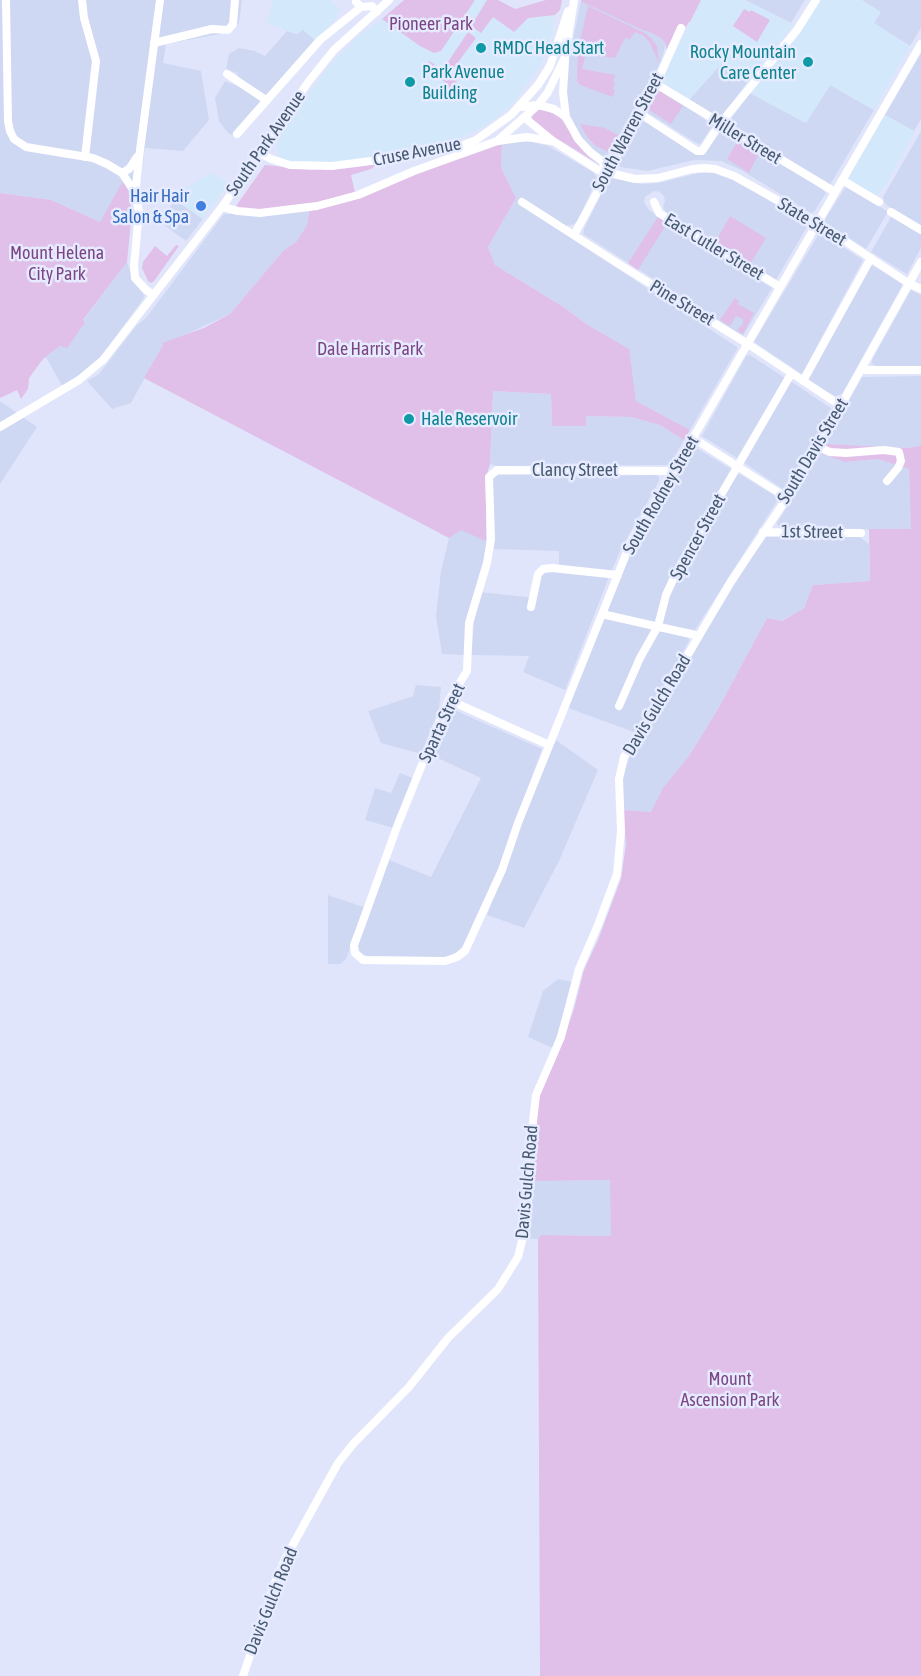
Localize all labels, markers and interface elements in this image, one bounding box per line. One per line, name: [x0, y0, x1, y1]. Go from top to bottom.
park label: Pioneer Park: [389, 13, 473, 35]
place label: RMDC Head Start: [493, 37, 604, 59]
marker: RMDC Head Start: [474, 41, 488, 55]
place label: Rocky Mountain Care Center: [690, 41, 796, 84]
marker: Rocky Mountain Care Center: [801, 55, 815, 69]
place label: Park Avenue Building: [422, 61, 504, 104]
street label: South Warren Street: [588, 69, 668, 195]
marker: Park Avenue Building: [403, 75, 417, 89]
street label: South Park Avenue: [222, 86, 310, 200]
street label: Miller Street: [705, 109, 785, 169]
street label: Cruse Avenue: [371, 133, 463, 171]
place label: Hair Hair Salon & Spa: [113, 185, 189, 228]
street label: State Street: [774, 193, 850, 251]
marker: Hair Hair Salon & Spa: [194, 199, 208, 213]
street label: East Cutler Street: [660, 209, 768, 285]
park label: Mount Helena City Park: [10, 242, 104, 284]
street label: Pine Street: [646, 275, 718, 331]
park label: Dale Harris Park: [317, 338, 423, 360]
street label: South Davis Street: [773, 394, 853, 508]
place label: Hale Reservoir: [421, 408, 517, 430]
marker: Hale Reservoir: [402, 412, 416, 426]
street label: South Rodney Street: [618, 432, 704, 558]
street label: Clancy Street: [532, 459, 618, 481]
street label: Spencer Street: [666, 490, 730, 584]
street label: 1st Street: [781, 521, 843, 543]
street label: Davis Gulch Road: [618, 651, 696, 759]
street label: Sparta Street: [414, 680, 470, 766]
street label: Davis Gulch Road: [511, 1124, 543, 1240]
park label: Mount Ascension Park: [681, 1368, 779, 1410]
street label: Davis Gulch Road: [240, 1544, 302, 1658]

